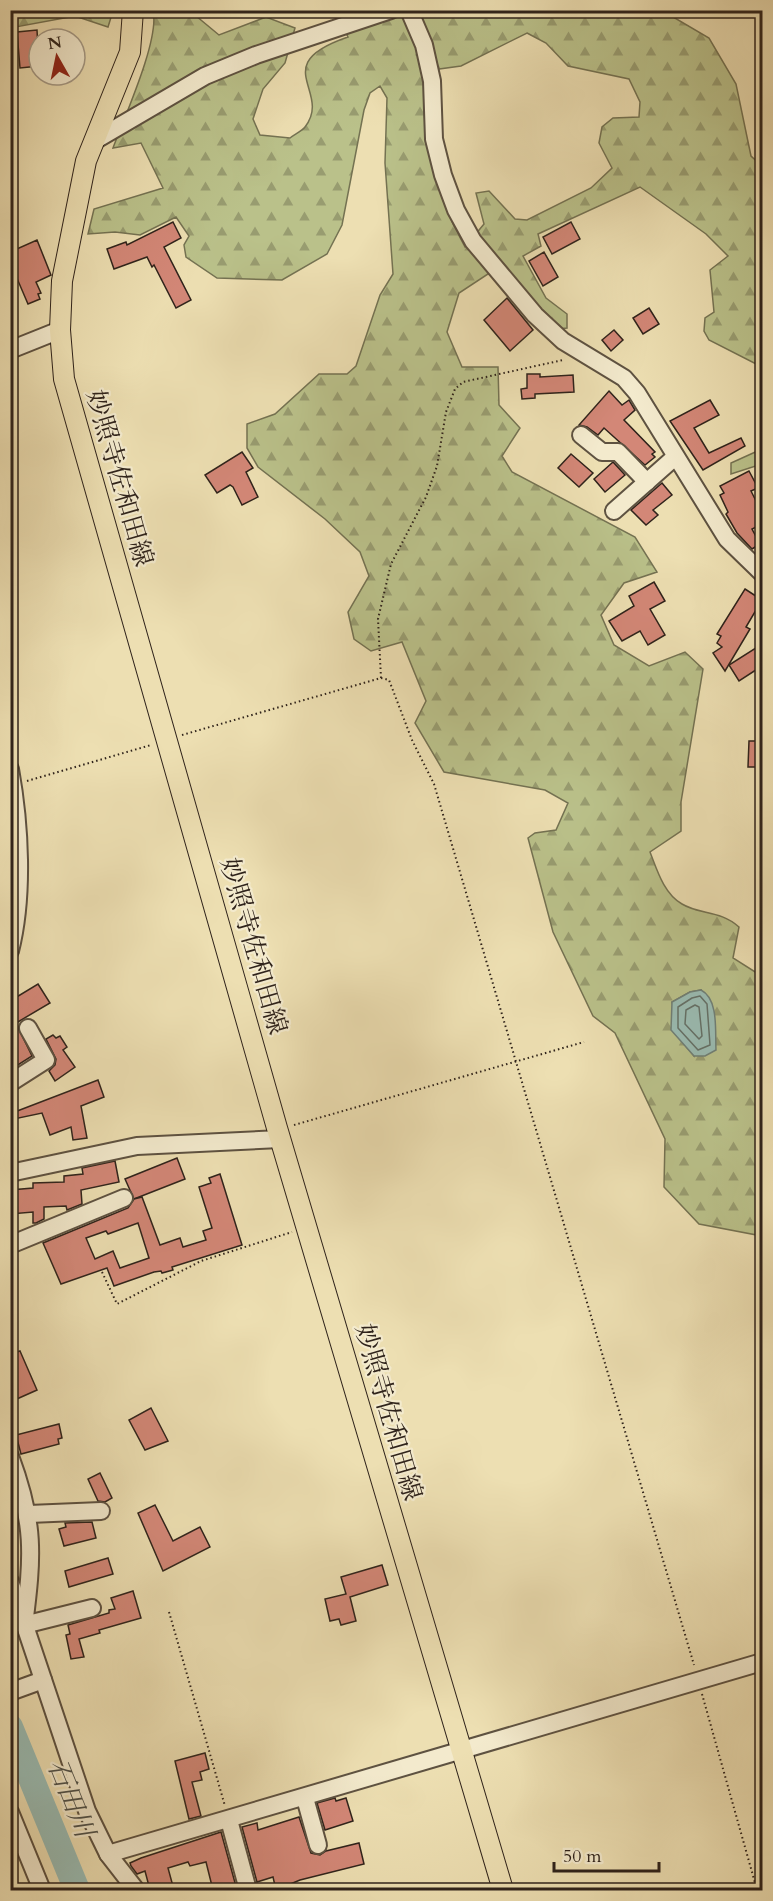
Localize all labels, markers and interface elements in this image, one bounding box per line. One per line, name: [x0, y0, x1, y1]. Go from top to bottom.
north arrow: [27, 27, 87, 87]
text: N: [46, 31, 63, 55]
street label: 妙照寺佐和田線: [78, 386, 161, 570]
street label: 妙照寺佐和田線: [212, 854, 295, 1038]
street label: 妙照寺佐和田線: [347, 1320, 430, 1504]
water label: 石田川: [38, 1754, 104, 1845]
scale bar: [554, 1835, 659, 1873]
text: 50 m: [563, 1844, 602, 1869]

